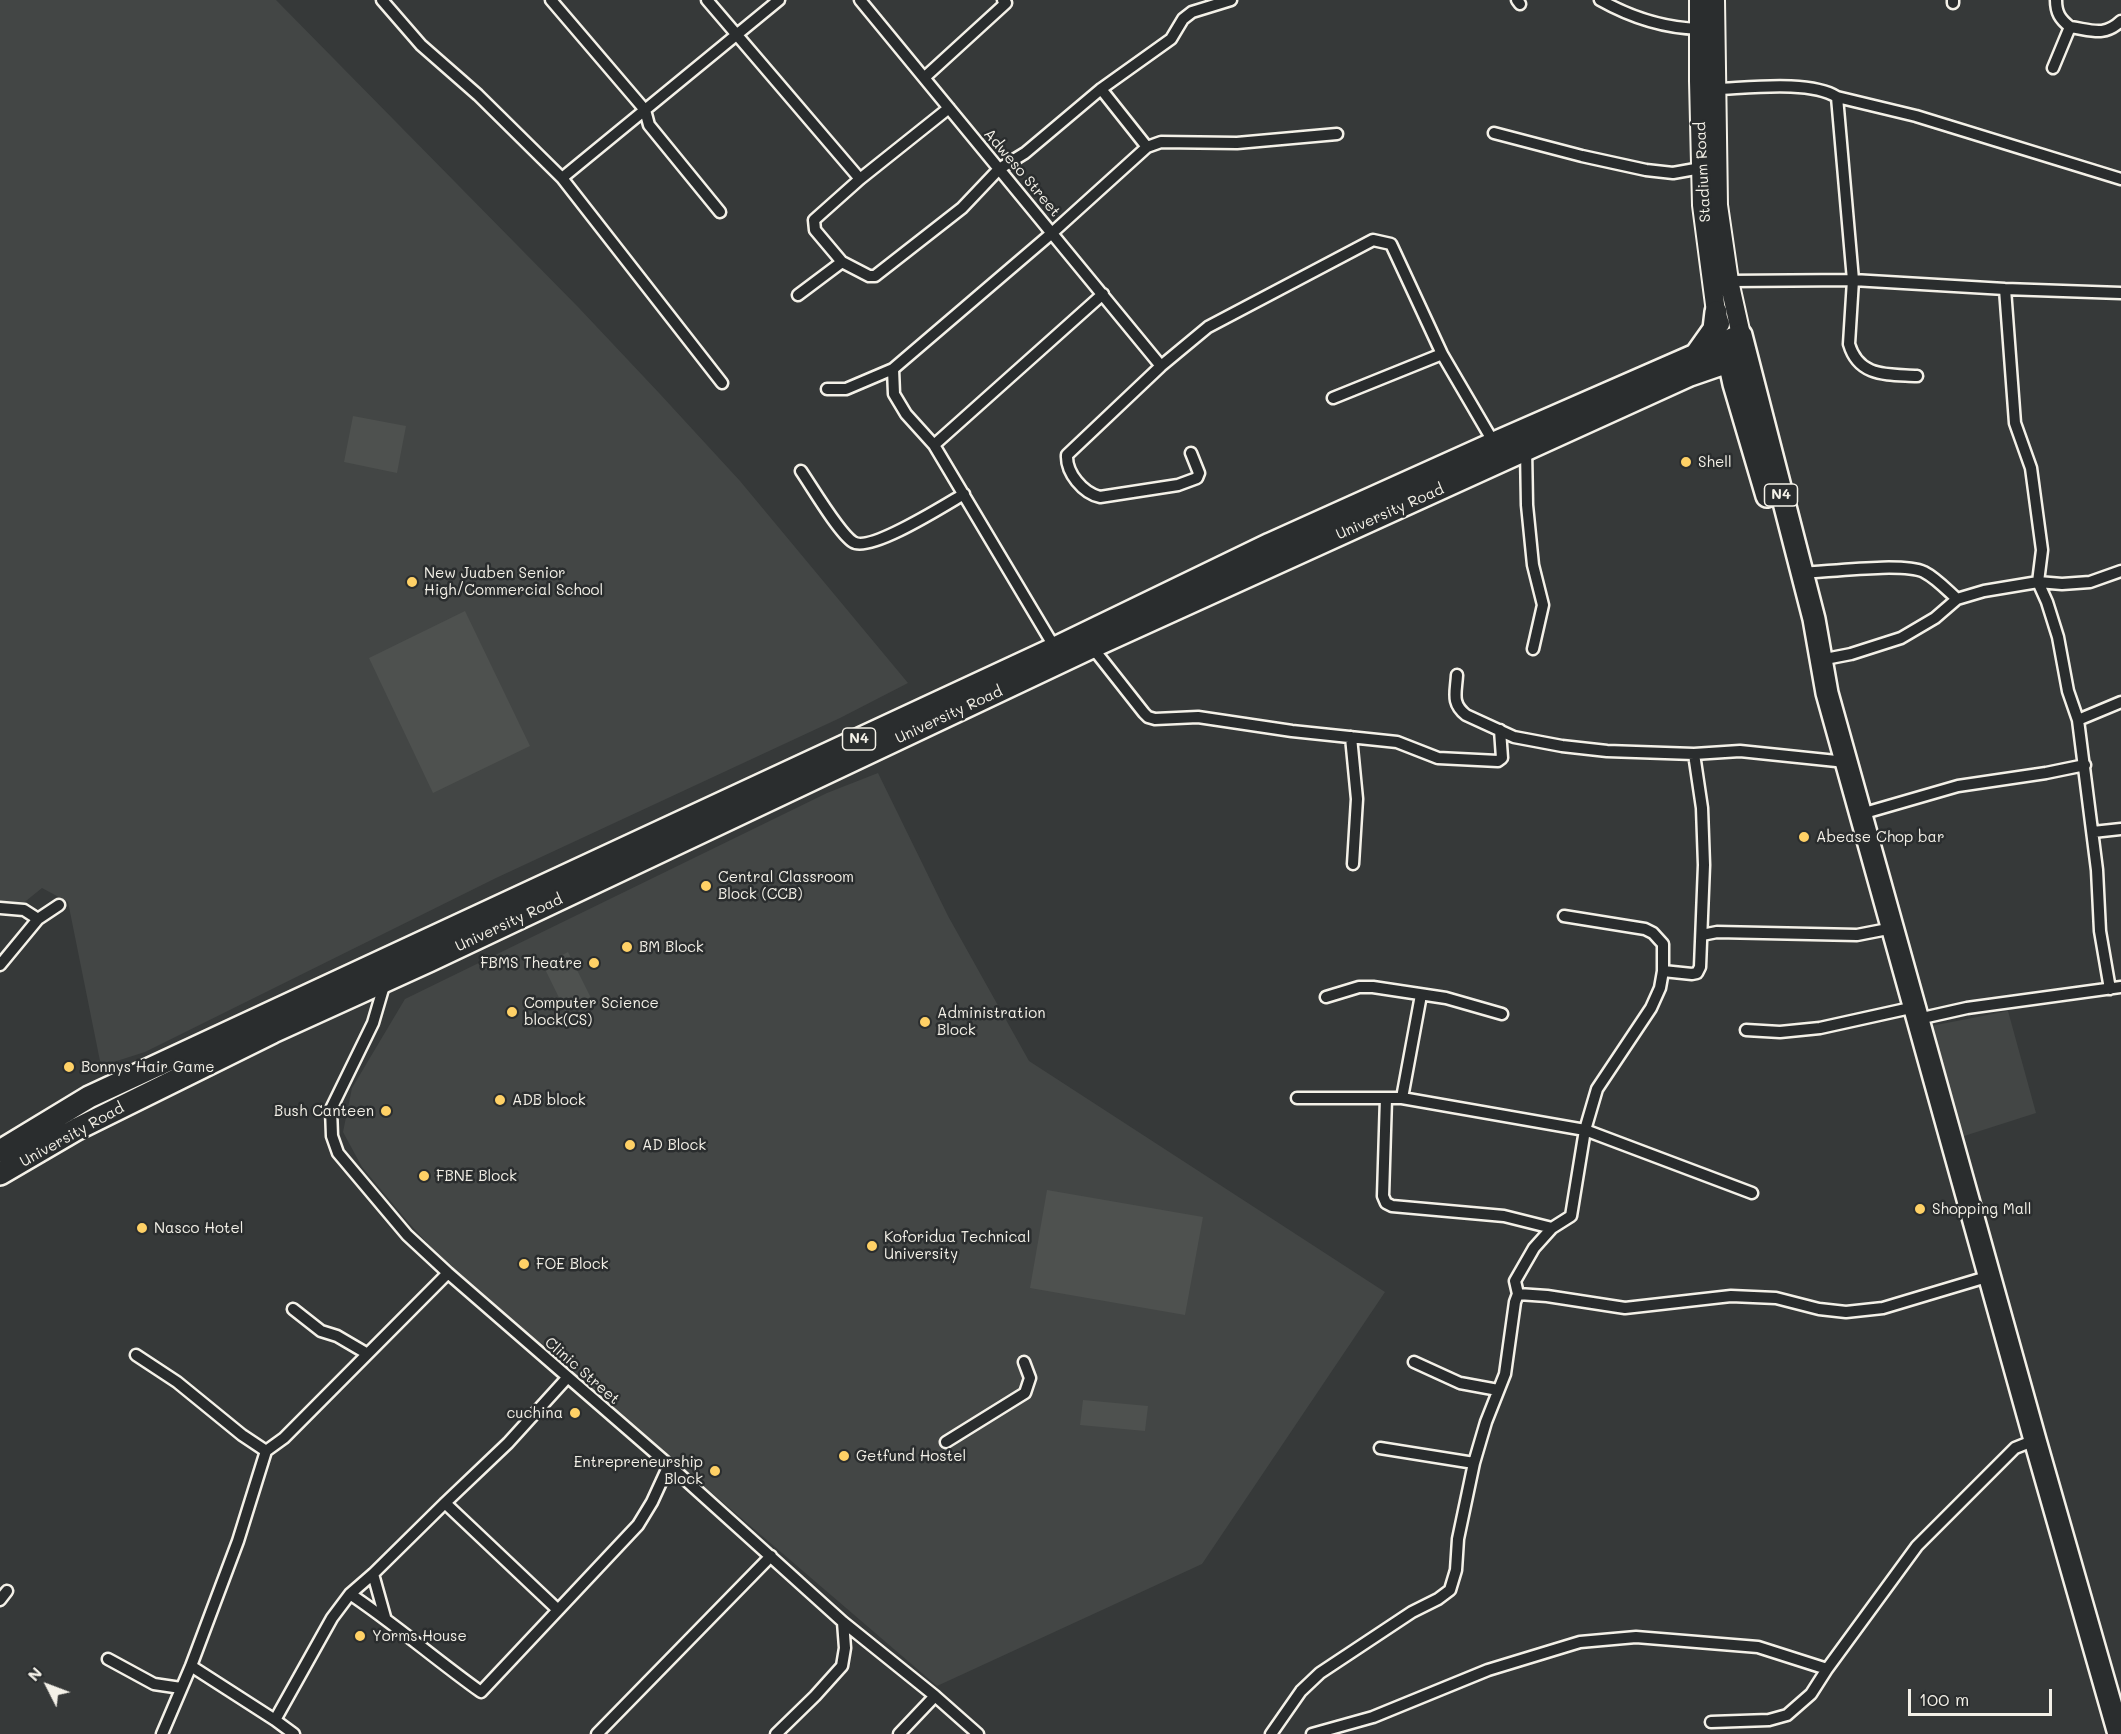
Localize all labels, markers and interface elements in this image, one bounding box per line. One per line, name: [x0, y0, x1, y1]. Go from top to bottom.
street label: Stadium Road: [1691, 121, 1715, 223]
street label: Adweso Street: [980, 125, 1064, 221]
place label: Shell: [1698, 453, 1732, 471]
marker: Shell: [1679, 455, 1693, 469]
street label: University Road: [1333, 480, 1447, 544]
road number: N4: [1764, 484, 1798, 506]
place label: New Juaben Senior High/Commercial School: [424, 564, 603, 599]
marker: New Juaben Senior High/Commercial School: [405, 575, 419, 589]
street label: University Road: [893, 682, 1005, 748]
road number: N4: [842, 728, 876, 750]
place label: Abease Chop bar: [1816, 828, 1944, 846]
marker: Abease Chop bar: [1797, 830, 1811, 844]
place label: Central Classroom Block (CCB): [718, 868, 854, 903]
marker: Central Classroom Block (CCB): [699, 879, 713, 893]
street label: University Road: [453, 890, 565, 956]
place label: BM Block: [639, 938, 704, 956]
marker: BM Block: [620, 940, 634, 954]
place label: FBMS Theatre: [480, 954, 582, 972]
marker: FBMS Theatre: [587, 956, 601, 970]
place label: Computer Science block(CS): [524, 994, 659, 1029]
place label: Administration Block: [937, 1004, 1045, 1039]
marker: Computer Science block(CS): [505, 1005, 519, 1019]
marker: Administration Block: [918, 1015, 932, 1029]
place label: Bonnys Hair Game: [81, 1058, 214, 1076]
marker: Bonnys Hair Game: [62, 1060, 76, 1074]
place label: ADB block: [512, 1091, 586, 1109]
marker: ADB block: [493, 1093, 507, 1107]
street label: University Road: [17, 1099, 127, 1171]
place label: Bush Canteen: [274, 1102, 374, 1120]
marker: Bush Canteen: [379, 1104, 393, 1118]
place label: AD Block: [642, 1136, 706, 1154]
marker: AD Block: [623, 1138, 637, 1152]
place label: FBNE Block: [436, 1167, 517, 1185]
marker: FBNE Block: [417, 1169, 431, 1183]
place label: Shopping Mall: [1932, 1200, 2032, 1218]
marker: Shopping Mall: [1913, 1202, 1927, 1216]
place label: Nasco Hotel: [154, 1219, 243, 1237]
marker: Nasco Hotel: [135, 1221, 149, 1235]
place label: Koforidua Technical University: [884, 1228, 1030, 1263]
marker: Koforidua Technical University: [865, 1239, 879, 1253]
place label: FOE Block: [536, 1255, 608, 1273]
marker: FOE Block: [517, 1257, 531, 1271]
street label: Clinic Street: [541, 1334, 623, 1408]
place label: cuchina: [506, 1404, 563, 1422]
marker: cuchina: [568, 1406, 582, 1420]
place label: Getfund Hostel: [856, 1447, 966, 1465]
marker: Getfund Hostel: [837, 1449, 851, 1463]
place label: Entrepreneurship Block: [574, 1453, 703, 1488]
marker: Entrepreneurship Block: [708, 1464, 722, 1478]
place label: Yorms House: [372, 1627, 467, 1645]
marker: Yorms House: [353, 1629, 367, 1643]
north arrow: [18, 1656, 78, 1716]
text: N: [22, 1662, 46, 1685]
scale bar: [1911, 1677, 2055, 1715]
text: 100 m: [1919, 1687, 1969, 1711]

